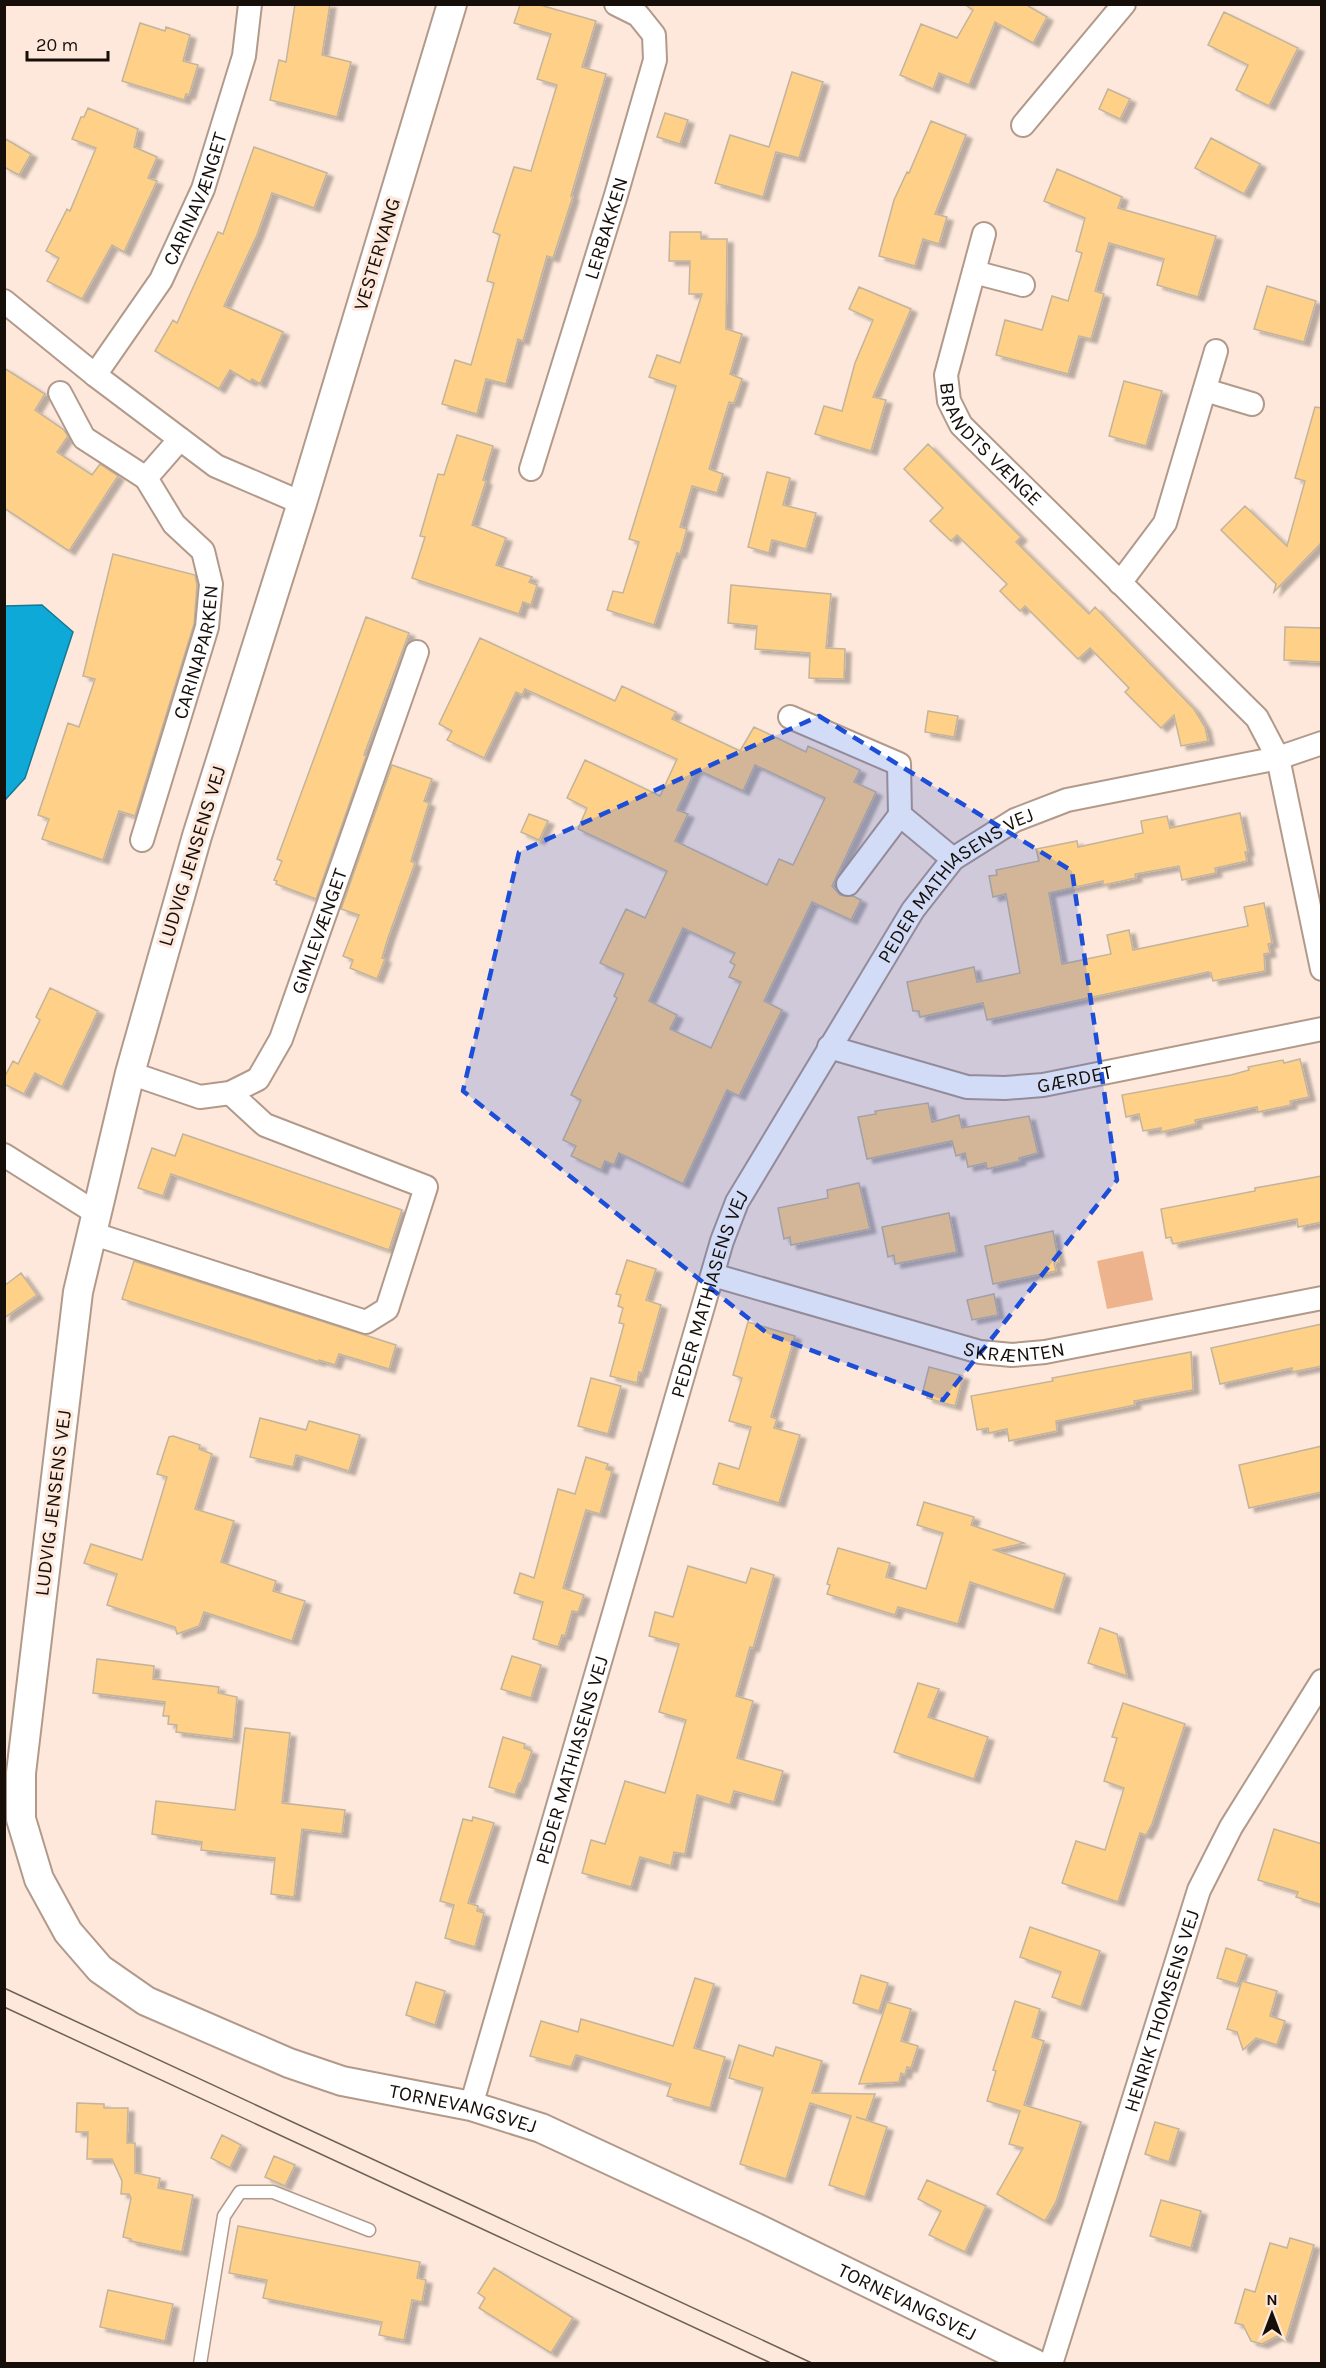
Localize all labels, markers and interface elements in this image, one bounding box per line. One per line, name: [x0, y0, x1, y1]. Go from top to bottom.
scale bar: [27, 24, 108, 62]
text: 20 m: [36, 34, 78, 56]
street label: CARINAVÆNGET: [158, 129, 231, 269]
street label: LERBAKKEN: [579, 174, 632, 282]
street label: VESTERVANG: [349, 195, 405, 313]
street label: BRANDTS VÆNGE: [935, 381, 1047, 510]
street label: CARINAPARKEN: [168, 584, 222, 722]
street label: LUDVIG JENSENS VEJ: [154, 763, 230, 949]
street label: PEDER MATHIASENS VEJ: [872, 803, 1037, 967]
street label: GIMLEVÆNGET: [286, 865, 352, 997]
street label: GÆRDET: [1035, 1060, 1114, 1097]
street label: PEDER MATHIASENS VEJ: [666, 1186, 753, 1401]
street label: SKRÆNTEN: [961, 1336, 1067, 1367]
street label: LUDVIG JENSENS VEJ: [30, 1409, 76, 1597]
street label: PEDER MATHIASENS VEJ: [530, 1653, 613, 1867]
street label: HENRIK THOMSENS VEJ: [1119, 1907, 1204, 2115]
street label: TORNEVANGSVEJ: [387, 2079, 540, 2138]
street label: TORNEVANGSVEJ: [834, 2258, 980, 2345]
north arrow: [1242, 2284, 1302, 2344]
text: N: [1266, 2290, 1278, 2309]

